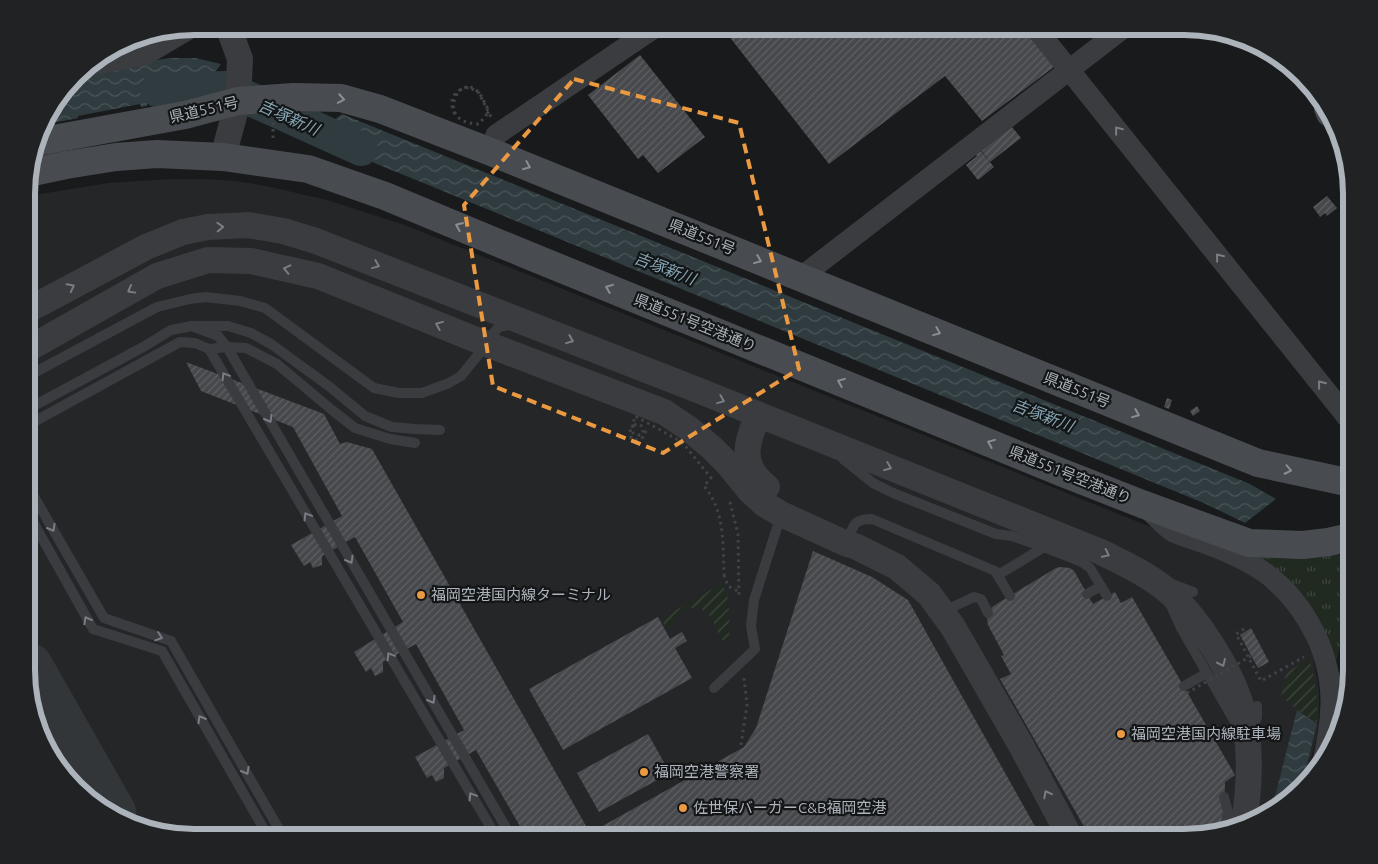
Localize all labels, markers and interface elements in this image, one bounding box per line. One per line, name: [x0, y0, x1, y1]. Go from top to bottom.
street label: 県道551号: [168, 93, 240, 126]
one-way arrow: [337, 94, 346, 104]
water label: 吉塚新川: [256, 96, 324, 139]
one-way arrow: [1115, 127, 1123, 136]
one-way arrow: [522, 160, 530, 170]
street label: 県道551号: [666, 215, 738, 258]
one-way arrow: [216, 221, 224, 232]
one-way arrow: [455, 222, 464, 233]
water label: 吉塚新川: [632, 248, 700, 289]
one-way arrow: [753, 254, 762, 264]
one-way arrow: [1217, 254, 1225, 263]
one-way arrow: [371, 259, 379, 269]
one-way arrow: [282, 264, 291, 275]
one-way arrow: [65, 283, 74, 293]
one-way arrow: [128, 284, 137, 294]
one-way arrow: [605, 284, 614, 295]
street label: 県道551号空港通り: [632, 290, 759, 355]
one-way arrow: [435, 320, 444, 331]
one-way arrow: [932, 326, 941, 337]
one-way arrow: [565, 334, 574, 344]
street label: 県道551号: [1041, 368, 1113, 411]
one-way arrow: [221, 372, 231, 381]
one-way arrow: [837, 378, 846, 389]
one-way arrow: [1318, 381, 1326, 390]
one-way arrow: [716, 394, 725, 404]
water label: 吉塚新川: [1010, 395, 1078, 436]
one-way arrow: [1131, 407, 1140, 418]
one-way arrow: [262, 414, 272, 423]
one-way arrow: [987, 439, 996, 450]
street label: 県道551号空港通り: [1007, 442, 1134, 507]
one-way arrow: [883, 461, 892, 471]
one-way arrow: [1284, 464, 1292, 475]
one-way arrow: [304, 512, 314, 521]
one-way arrow: [46, 523, 56, 532]
one-way arrow: [1101, 548, 1110, 558]
one-way arrow: [344, 554, 354, 563]
place label: 福岡空港国内線ターミナル: [431, 586, 611, 603]
marker: 福岡空港国内線ターミナル: [415, 589, 427, 601]
one-way arrow: [84, 616, 94, 625]
one-way arrow: [154, 631, 163, 641]
one-way arrow: [386, 652, 396, 661]
one-way arrow: [1216, 658, 1227, 667]
one-way arrow: [426, 695, 436, 704]
one-way arrow: [198, 716, 208, 725]
place label: 福岡空港国内線駐車場: [1131, 725, 1281, 742]
marker: 福岡空港国内線駐車場: [1115, 728, 1127, 740]
place label: 福岡空港警察署: [654, 763, 759, 780]
one-way arrow: [239, 766, 249, 775]
marker: 福岡空港警察署: [638, 766, 650, 778]
one-way arrow: [1043, 791, 1053, 800]
one-way arrow: [469, 792, 479, 801]
place label: 佐世保バーガーC&B福岡空港: [693, 799, 887, 816]
marker: 佐世保バーガーC&B福岡空港: [677, 802, 689, 814]

